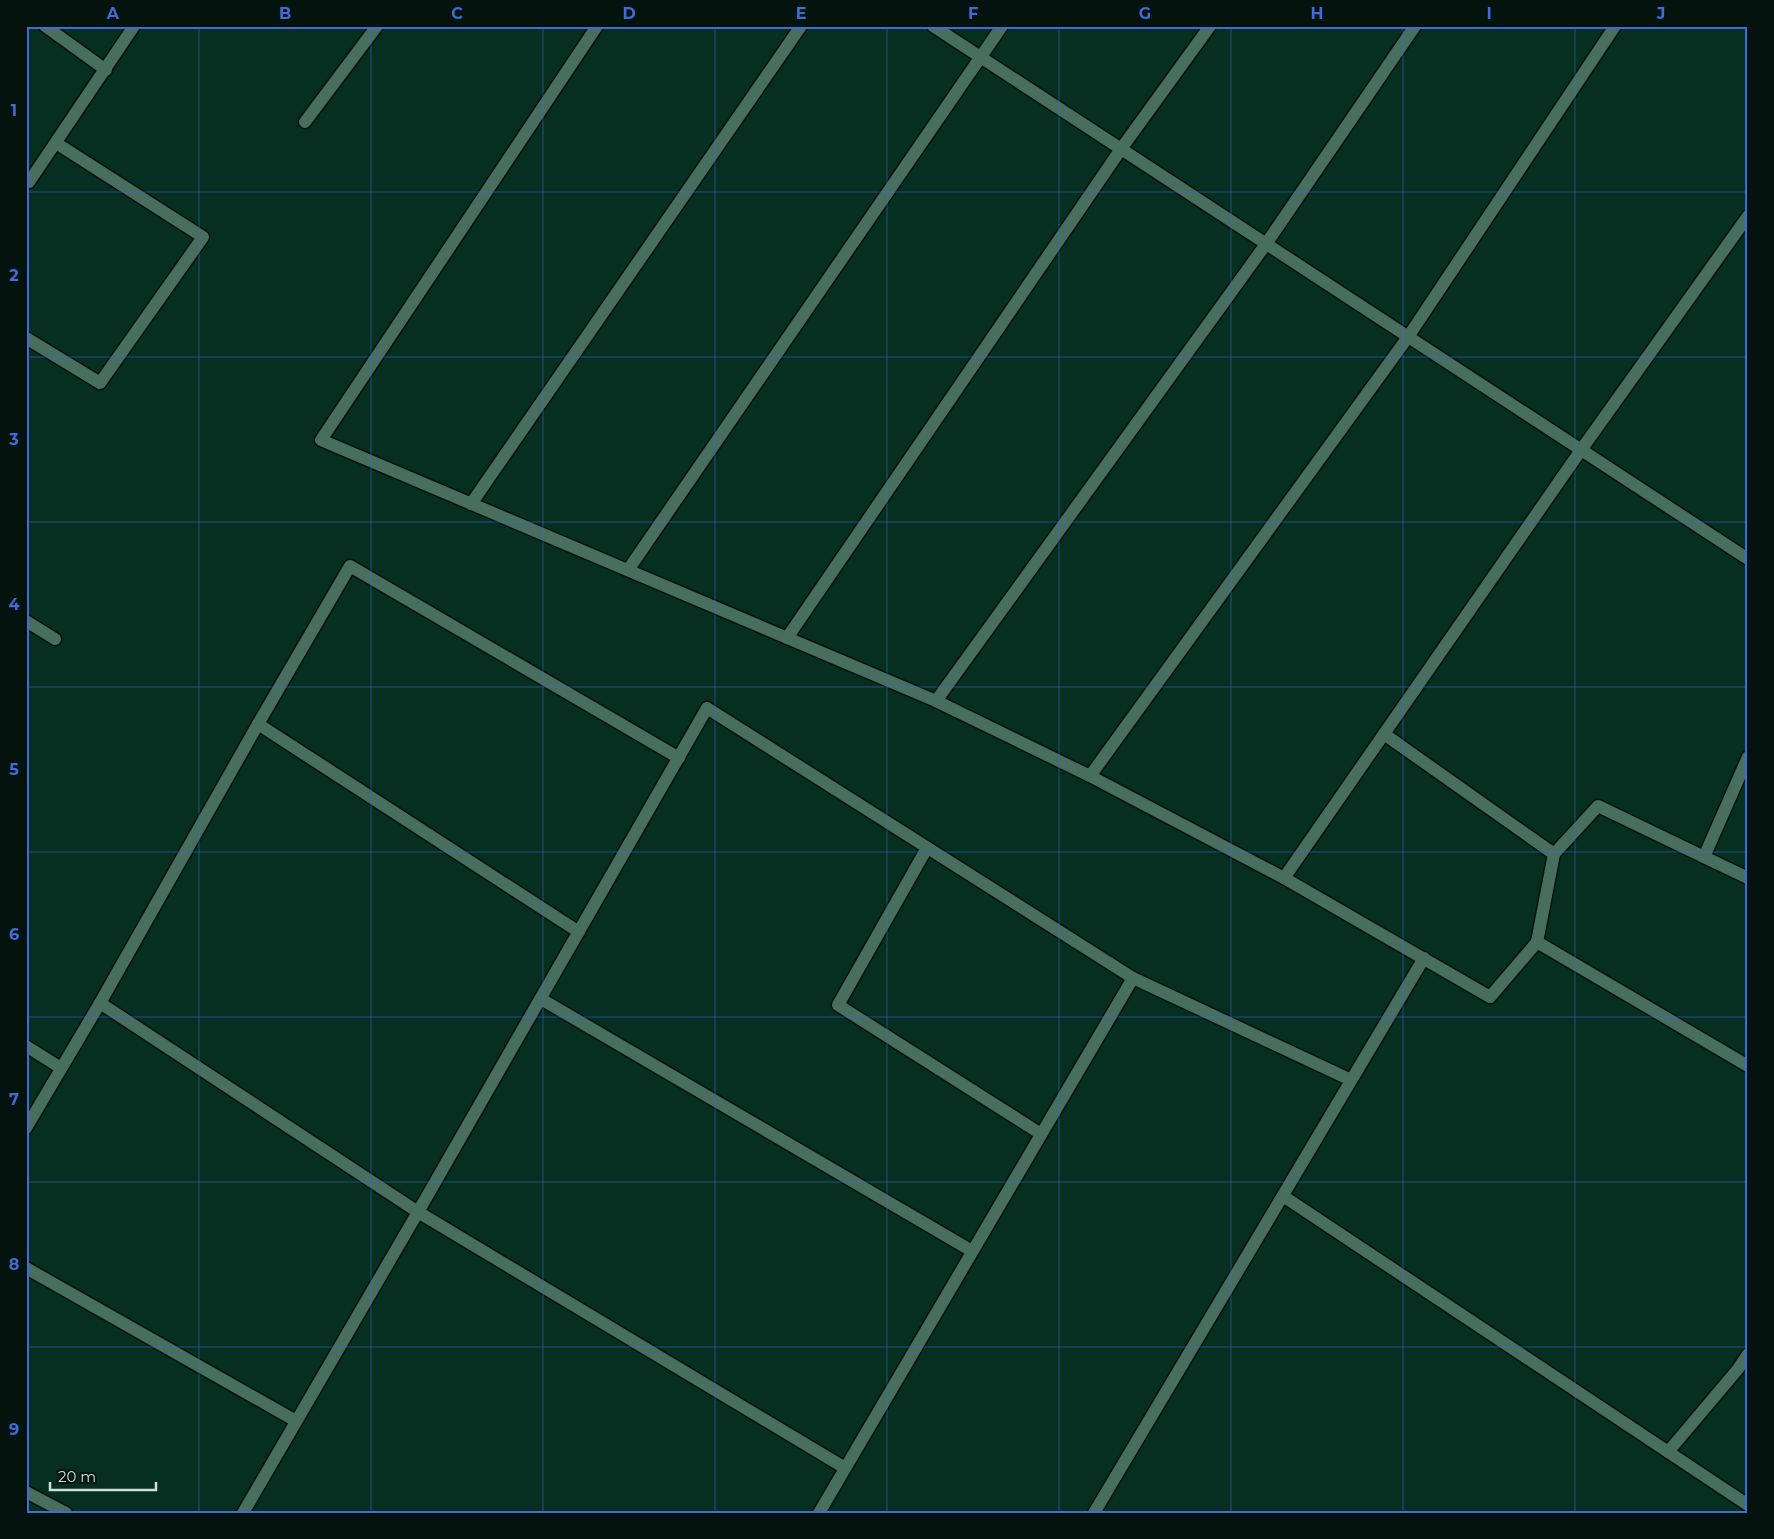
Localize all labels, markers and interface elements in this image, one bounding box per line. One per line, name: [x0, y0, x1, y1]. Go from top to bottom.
text: A: [106, 4, 120, 23]
text: B: [279, 4, 291, 23]
text: C: [451, 4, 463, 23]
text: D: [622, 4, 636, 23]
text: E: [796, 4, 806, 23]
text: F: [968, 4, 978, 23]
text: G: [1139, 4, 1151, 23]
text: H: [1311, 4, 1323, 23]
text: I: [1486, 4, 1492, 23]
text: J: [1656, 4, 1665, 23]
text: 1: [11, 101, 17, 120]
text: 2: [9, 266, 19, 285]
text: 3: [8, 430, 19, 449]
text: 4: [8, 595, 20, 614]
text: 5: [9, 760, 19, 779]
text: 6: [9, 925, 19, 944]
text: 7: [9, 1090, 19, 1109]
text: 8: [9, 1255, 19, 1274]
text: 9: [9, 1420, 19, 1439]
scale bar: [50, 1459, 156, 1491]
text: 20 m: [58, 1467, 96, 1486]

